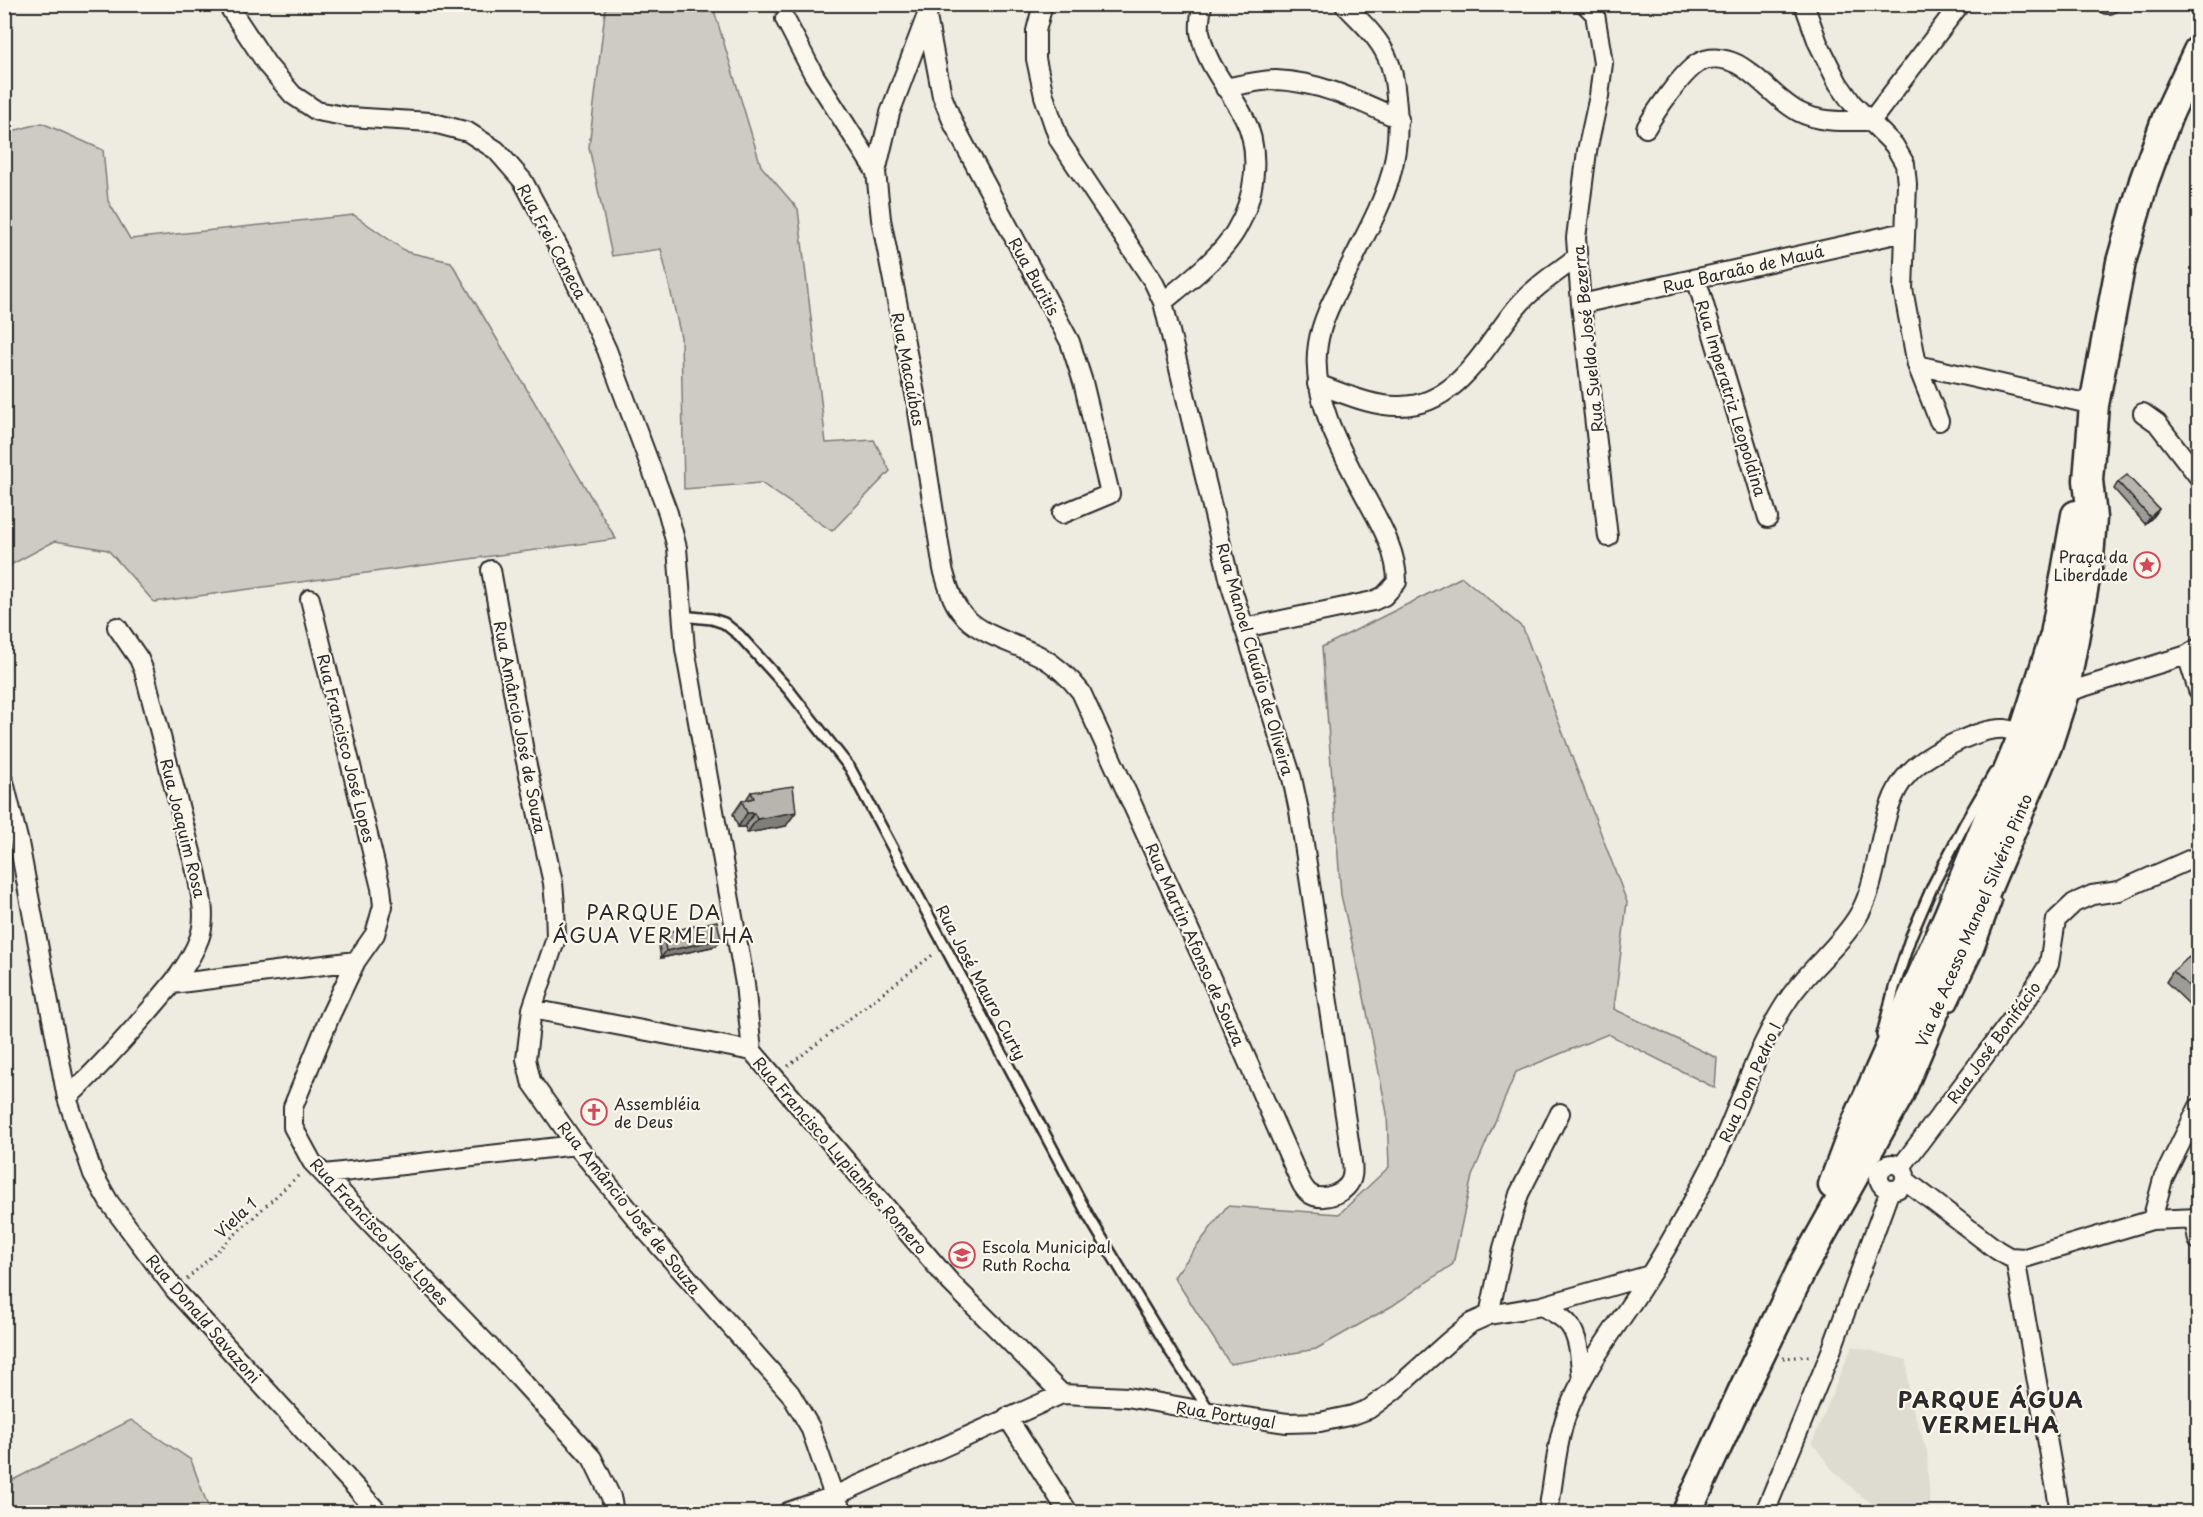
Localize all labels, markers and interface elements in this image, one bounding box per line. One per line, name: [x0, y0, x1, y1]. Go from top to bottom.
street label: Rua Frei Caneca: [512, 179, 594, 304]
street label: Rua Buritis: [1004, 233, 1066, 319]
street label: Rua Baraão de Mauá: [1660, 238, 1826, 298]
street label: Rua Sueldo José Bezerra: [1565, 244, 1609, 434]
street label: Rua Imperatriz Leopoldina: [1691, 297, 1773, 499]
street label: Rua Macaúbas: [886, 310, 932, 428]
street label: Rua Manoel Claúdio de Oliveira: [1211, 540, 1301, 778]
place label: Praça da Liberdade: [2053, 544, 2128, 586]
place icon: Praça da Liberdade: [2132, 550, 2162, 580]
street label: Rua Amâncio José de Souza: [489, 619, 553, 835]
street label: Rua Francisco José Lopes: [312, 651, 382, 845]
street label: Rua Joaquim Rosa: [155, 756, 213, 900]
street label: Via de Acesso Manoel Silvério Pinto: [1909, 790, 2037, 1050]
street label: Rua Martin Afonso de Souza: [1140, 839, 1252, 1049]
district label: PARQUE DA ÁGUA VERMELHA: [553, 897, 755, 950]
street label: Rua José Mauro Curty: [931, 900, 1033, 1064]
street label: Rua José Bonifácio: [1940, 976, 2046, 1108]
street label: Rua Dom Pedro I: [1712, 1018, 1786, 1146]
street label: Rua Francisco Lupianhes Romero: [748, 1051, 934, 1259]
place label: Assembléia de Deus: [614, 1091, 700, 1133]
church icon: Assembléia de Deus: [579, 1097, 609, 1127]
street label: Rua Amâncio José de Souza: [553, 1116, 707, 1298]
street label: Rua Francisco José Lopes: [305, 1152, 455, 1310]
street label: Viela 1: [208, 1191, 262, 1243]
place label: Escola Municipal Ruth Rocha: [982, 1234, 1111, 1276]
school or university icon: Escola Municipal Ruth Rocha: [947, 1240, 977, 1270]
street label: Rua Donald Savazoni: [141, 1248, 267, 1388]
district label: PARQUE ÁGUA VERMELHA: [1898, 1382, 2084, 1440]
street label: Rua Portugal: [1174, 1394, 1278, 1434]

